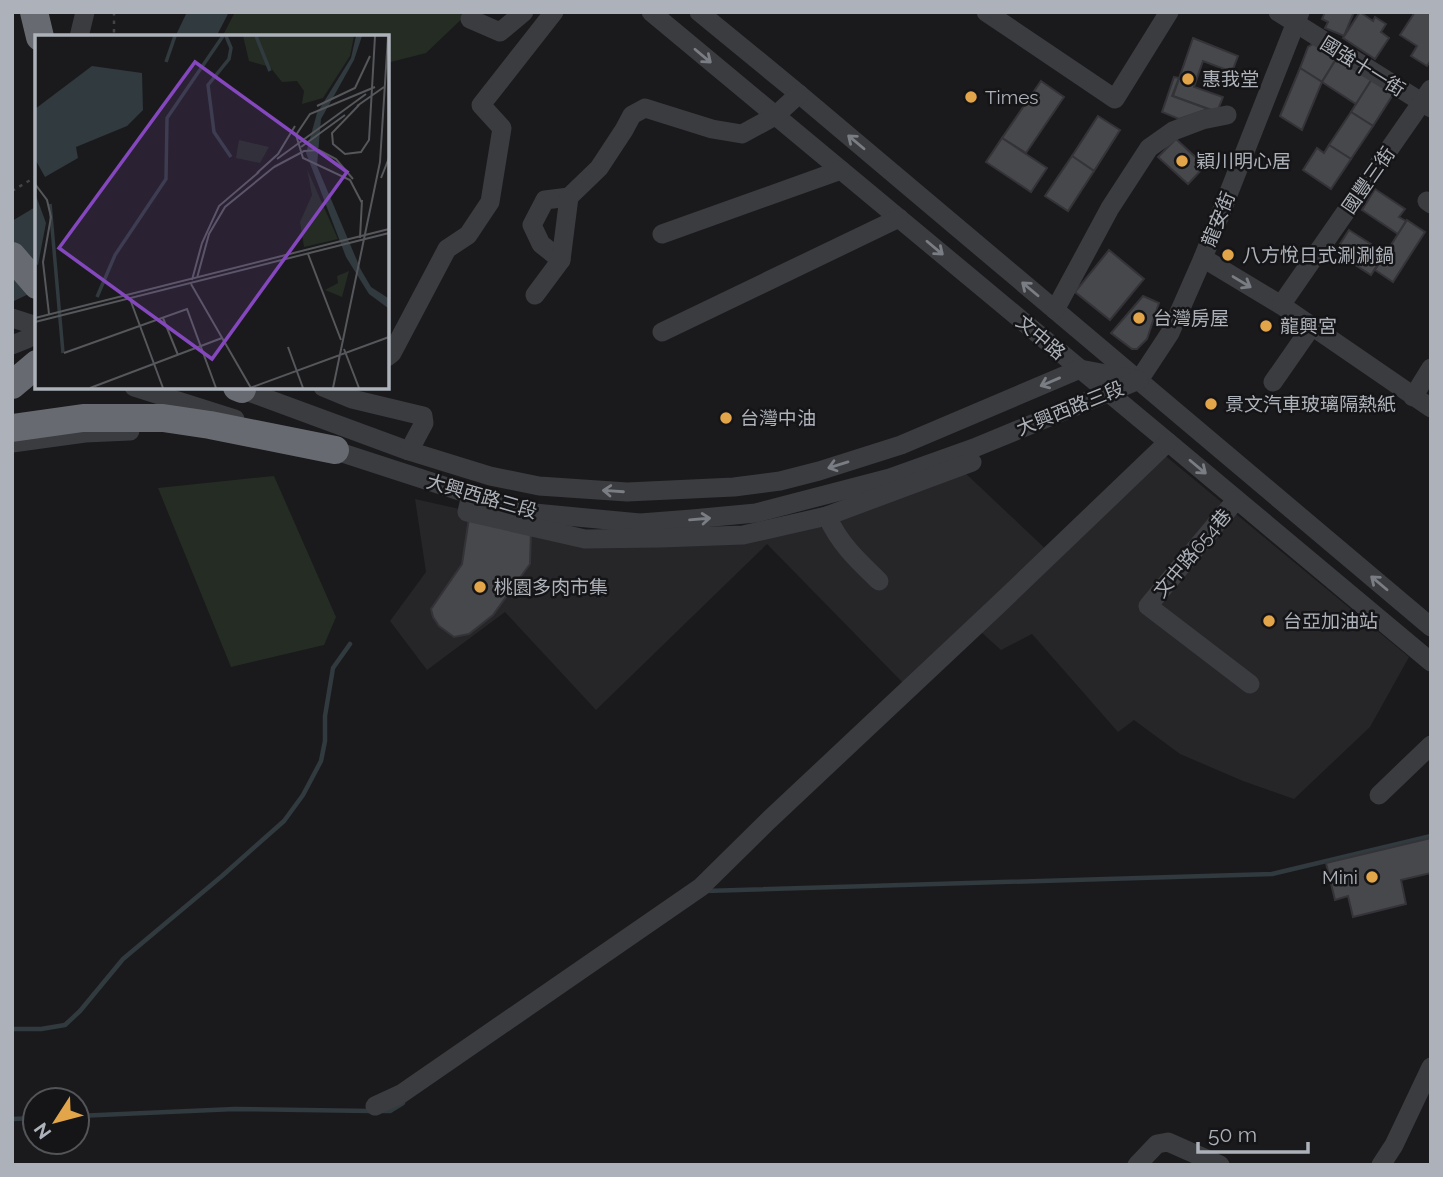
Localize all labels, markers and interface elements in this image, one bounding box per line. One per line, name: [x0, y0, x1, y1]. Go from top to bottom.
street label: 國強十一街: [1317, 31, 1409, 101]
inset map: [35, 35, 388, 388]
one-way arrow: [694, 48, 712, 64]
place label: 惠我堂: [1202, 68, 1259, 90]
marker: 惠我堂: [1180, 71, 1196, 87]
place label: Times: [985, 86, 1039, 108]
marker: Times: [963, 89, 979, 105]
one-way arrow: [848, 135, 866, 150]
street label: 國豐三街: [1337, 143, 1399, 217]
place label: 穎川明心居: [1196, 150, 1291, 172]
marker: 穎川明心居: [1174, 153, 1190, 169]
street label: 龍安街: [1197, 188, 1239, 250]
one-way arrow: [925, 240, 943, 256]
place label: 八方悅日式涮涮鍋: [1242, 244, 1394, 266]
marker: 八方悅日式涮涮鍋: [1220, 247, 1236, 263]
one-way arrow: [1232, 275, 1252, 289]
one-way arrow: [1021, 281, 1039, 297]
place label: 台灣房屋: [1153, 307, 1229, 329]
street label: 文中路: [1012, 310, 1070, 364]
marker: 台灣房屋: [1131, 310, 1147, 326]
place label: 龍興宮: [1280, 315, 1337, 337]
marker: 龍興宮: [1258, 318, 1274, 334]
street label: 大興西路三段: [1013, 376, 1127, 440]
one-way arrow: [1039, 377, 1061, 390]
place label: 景文汽車玻璃隔熱紙: [1225, 393, 1396, 415]
marker: 景文汽車玻璃隔熱紙: [1203, 396, 1219, 412]
place label: 台灣中油: [740, 407, 816, 429]
marker: 台灣中油: [718, 410, 734, 426]
one-way arrow: [827, 459, 849, 472]
one-way arrow: [1189, 459, 1207, 475]
street label: 大興西路三段: [424, 470, 540, 522]
one-way arrow: [602, 484, 625, 497]
street label: 文中路654巷: [1149, 504, 1235, 602]
one-way arrow: [689, 512, 711, 525]
one-way arrow: [1370, 575, 1388, 591]
place label: 桃園多肉市集: [494, 576, 608, 598]
marker: 桃園多肉市集: [472, 579, 488, 595]
place label: 台亞加油站: [1283, 610, 1378, 632]
marker: 台亞加油站: [1261, 613, 1277, 629]
place label: Mini: [1322, 866, 1358, 888]
marker: Mini: [1364, 869, 1380, 885]
north arrow: [21, 1086, 91, 1156]
scale bar: [1198, 1110, 1308, 1154]
text: N: [29, 1119, 55, 1143]
text: 50 m: [1208, 1122, 1257, 1147]

